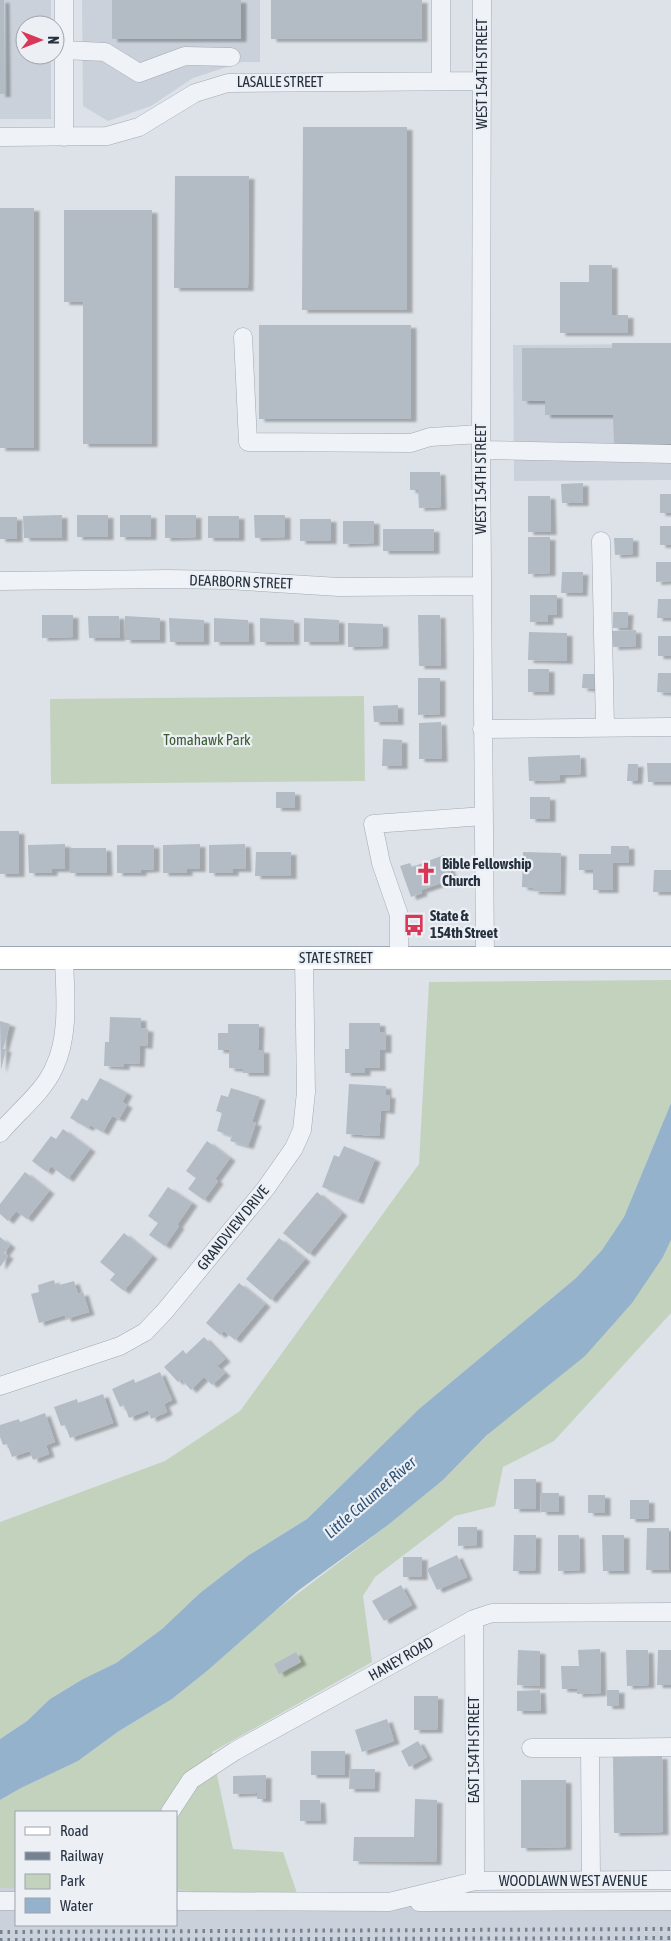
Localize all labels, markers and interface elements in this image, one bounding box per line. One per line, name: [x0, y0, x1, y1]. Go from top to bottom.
north arrow: [15, 15, 65, 65]
street label: WEST 154TH STREET: [473, 18, 490, 129]
text: N: [45, 36, 61, 44]
street label: LASALLE STREET: [237, 73, 324, 90]
street label: WEST 154TH STREET: [472, 423, 489, 534]
street label: DEARBORN STREET: [189, 571, 294, 592]
park label: Tomahawk Park: [163, 731, 251, 748]
place label: Bible Fellowship Church: [442, 855, 532, 889]
church icon: Bible Fellowship Church: [413, 860, 439, 886]
place label: State & 154th Street: [430, 907, 498, 941]
bus stop icon: State & 154th Street: [401, 912, 427, 938]
street label: STATE STREET: [299, 949, 373, 966]
street label: GRANDVIEW DRIVE: [193, 1182, 272, 1273]
water label: Little Calumet River: [321, 1452, 420, 1541]
street label: HANEY ROAD: [365, 1633, 436, 1684]
street label: EAST 154TH STREET: [465, 1696, 482, 1803]
legend: [15, 1811, 178, 1926]
text: Road: [60, 1822, 89, 1839]
text: Railway: [60, 1847, 104, 1864]
text: Park: [60, 1872, 85, 1889]
street label: WOODLAWN WEST AVENUE: [499, 1872, 648, 1889]
text: Water: [60, 1897, 93, 1914]

